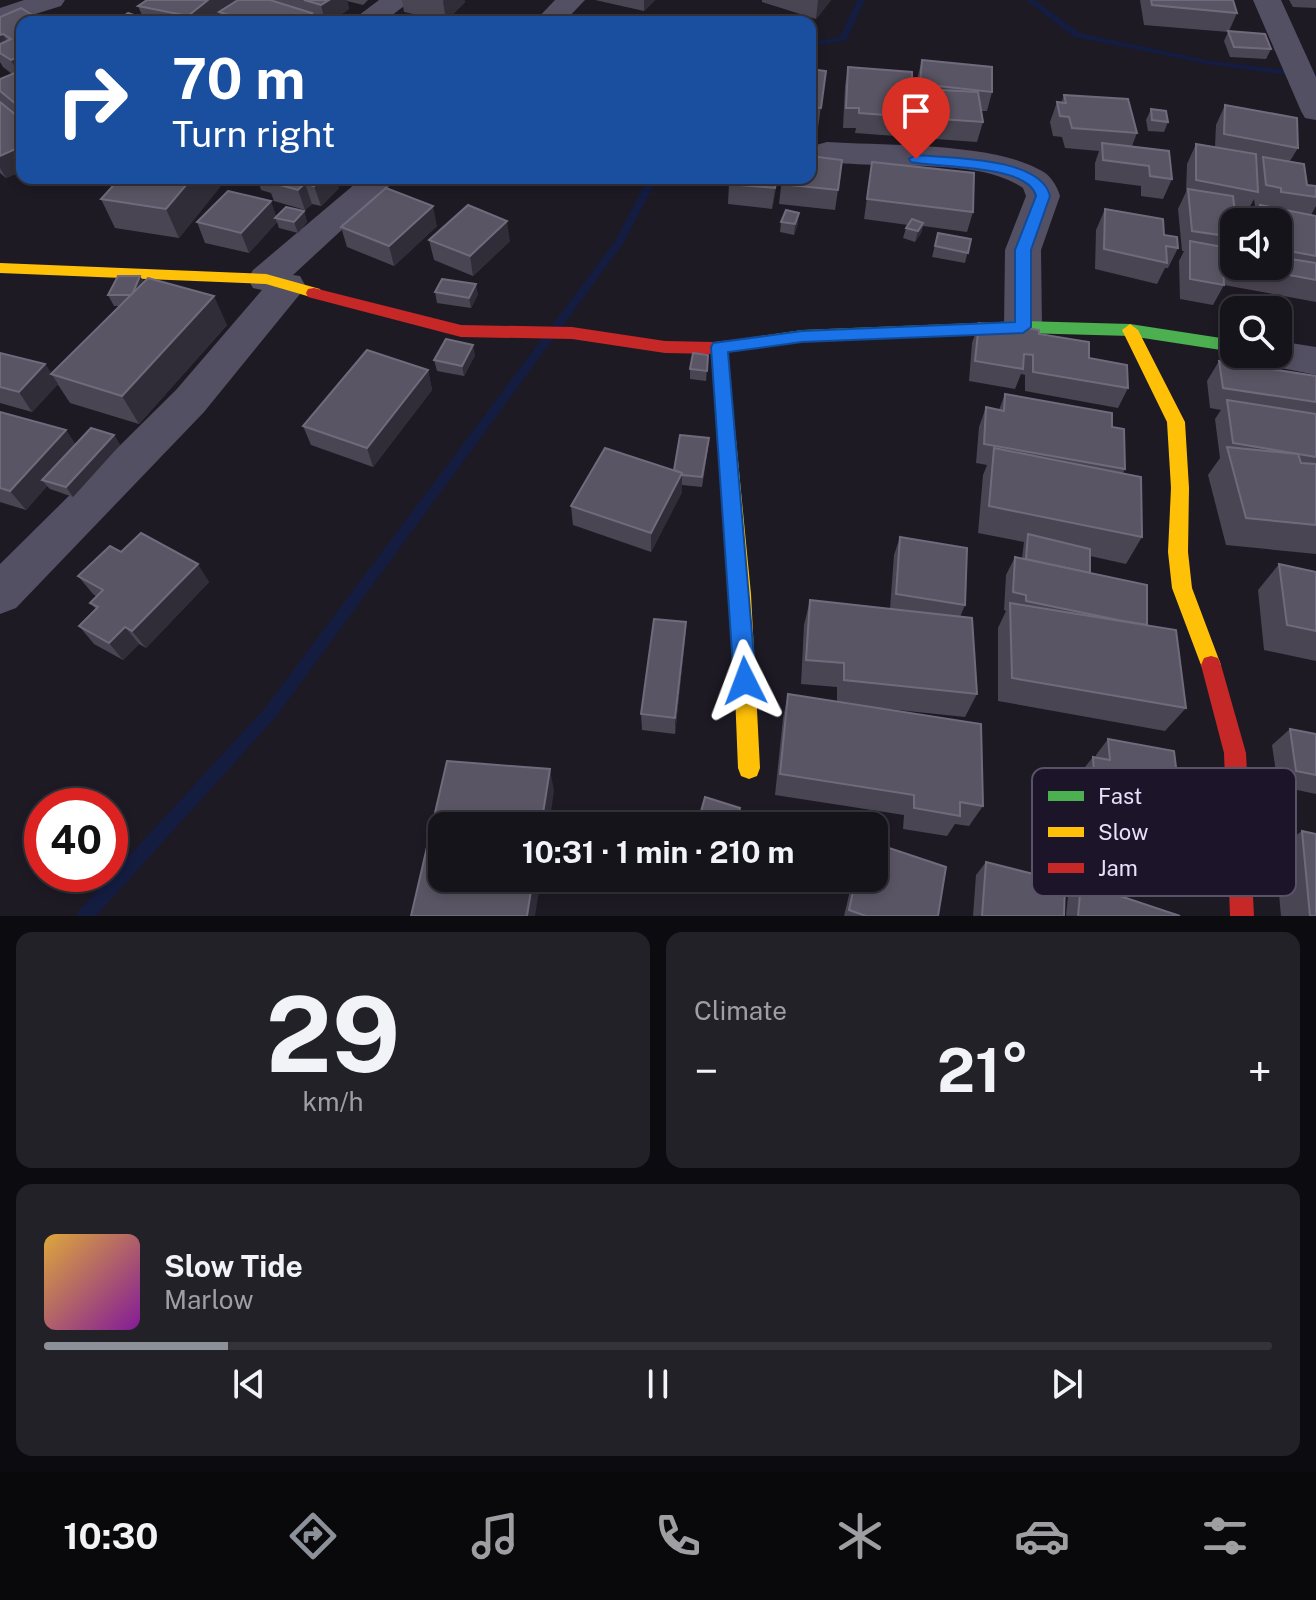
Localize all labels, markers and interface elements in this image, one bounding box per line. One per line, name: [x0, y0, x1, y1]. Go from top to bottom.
text: 70 m: [172, 46, 305, 112]
icon: right: [40, 48, 144, 152]
pin: [882, 77, 950, 159]
icon: arrive: [894, 89, 938, 133]
text: Turn right: [172, 113, 335, 155]
map controls: [1220, 208, 1292, 368]
button: sound: [1220, 208, 1292, 280]
button: search: [1220, 296, 1292, 368]
position arrow: [703, 639, 787, 723]
legend: [1032, 768, 1296, 896]
text: Fast: [1098, 783, 1142, 809]
speed limit sign: 40: [24, 788, 128, 892]
text: Slow: [1098, 819, 1148, 845]
text: 10:31 · 1 min · 210 m: [522, 834, 794, 870]
text: Jam: [1098, 855, 1138, 881]
text: 29: [266, 973, 400, 1095]
text: Climate: [694, 995, 787, 1026]
text: 21°: [937, 1035, 1029, 1106]
text: −: [694, 1045, 718, 1097]
text: +: [1248, 1045, 1272, 1097]
text: km/h: [302, 1086, 364, 1117]
text: Slow Tide: [164, 1248, 303, 1284]
text: Marlow: [164, 1284, 254, 1315]
icon: previous: [227, 1362, 271, 1406]
icon: pause: [636, 1362, 680, 1406]
icon: next: [1045, 1362, 1089, 1406]
icon: directions: [285, 1508, 341, 1564]
icon: music: [467, 1508, 523, 1564]
icon: phone: [650, 1508, 706, 1564]
icon: climate: [832, 1508, 888, 1564]
icon: car: [1014, 1508, 1070, 1564]
icon: filters: [1197, 1508, 1253, 1564]
text: 10:30: [63, 1515, 159, 1557]

